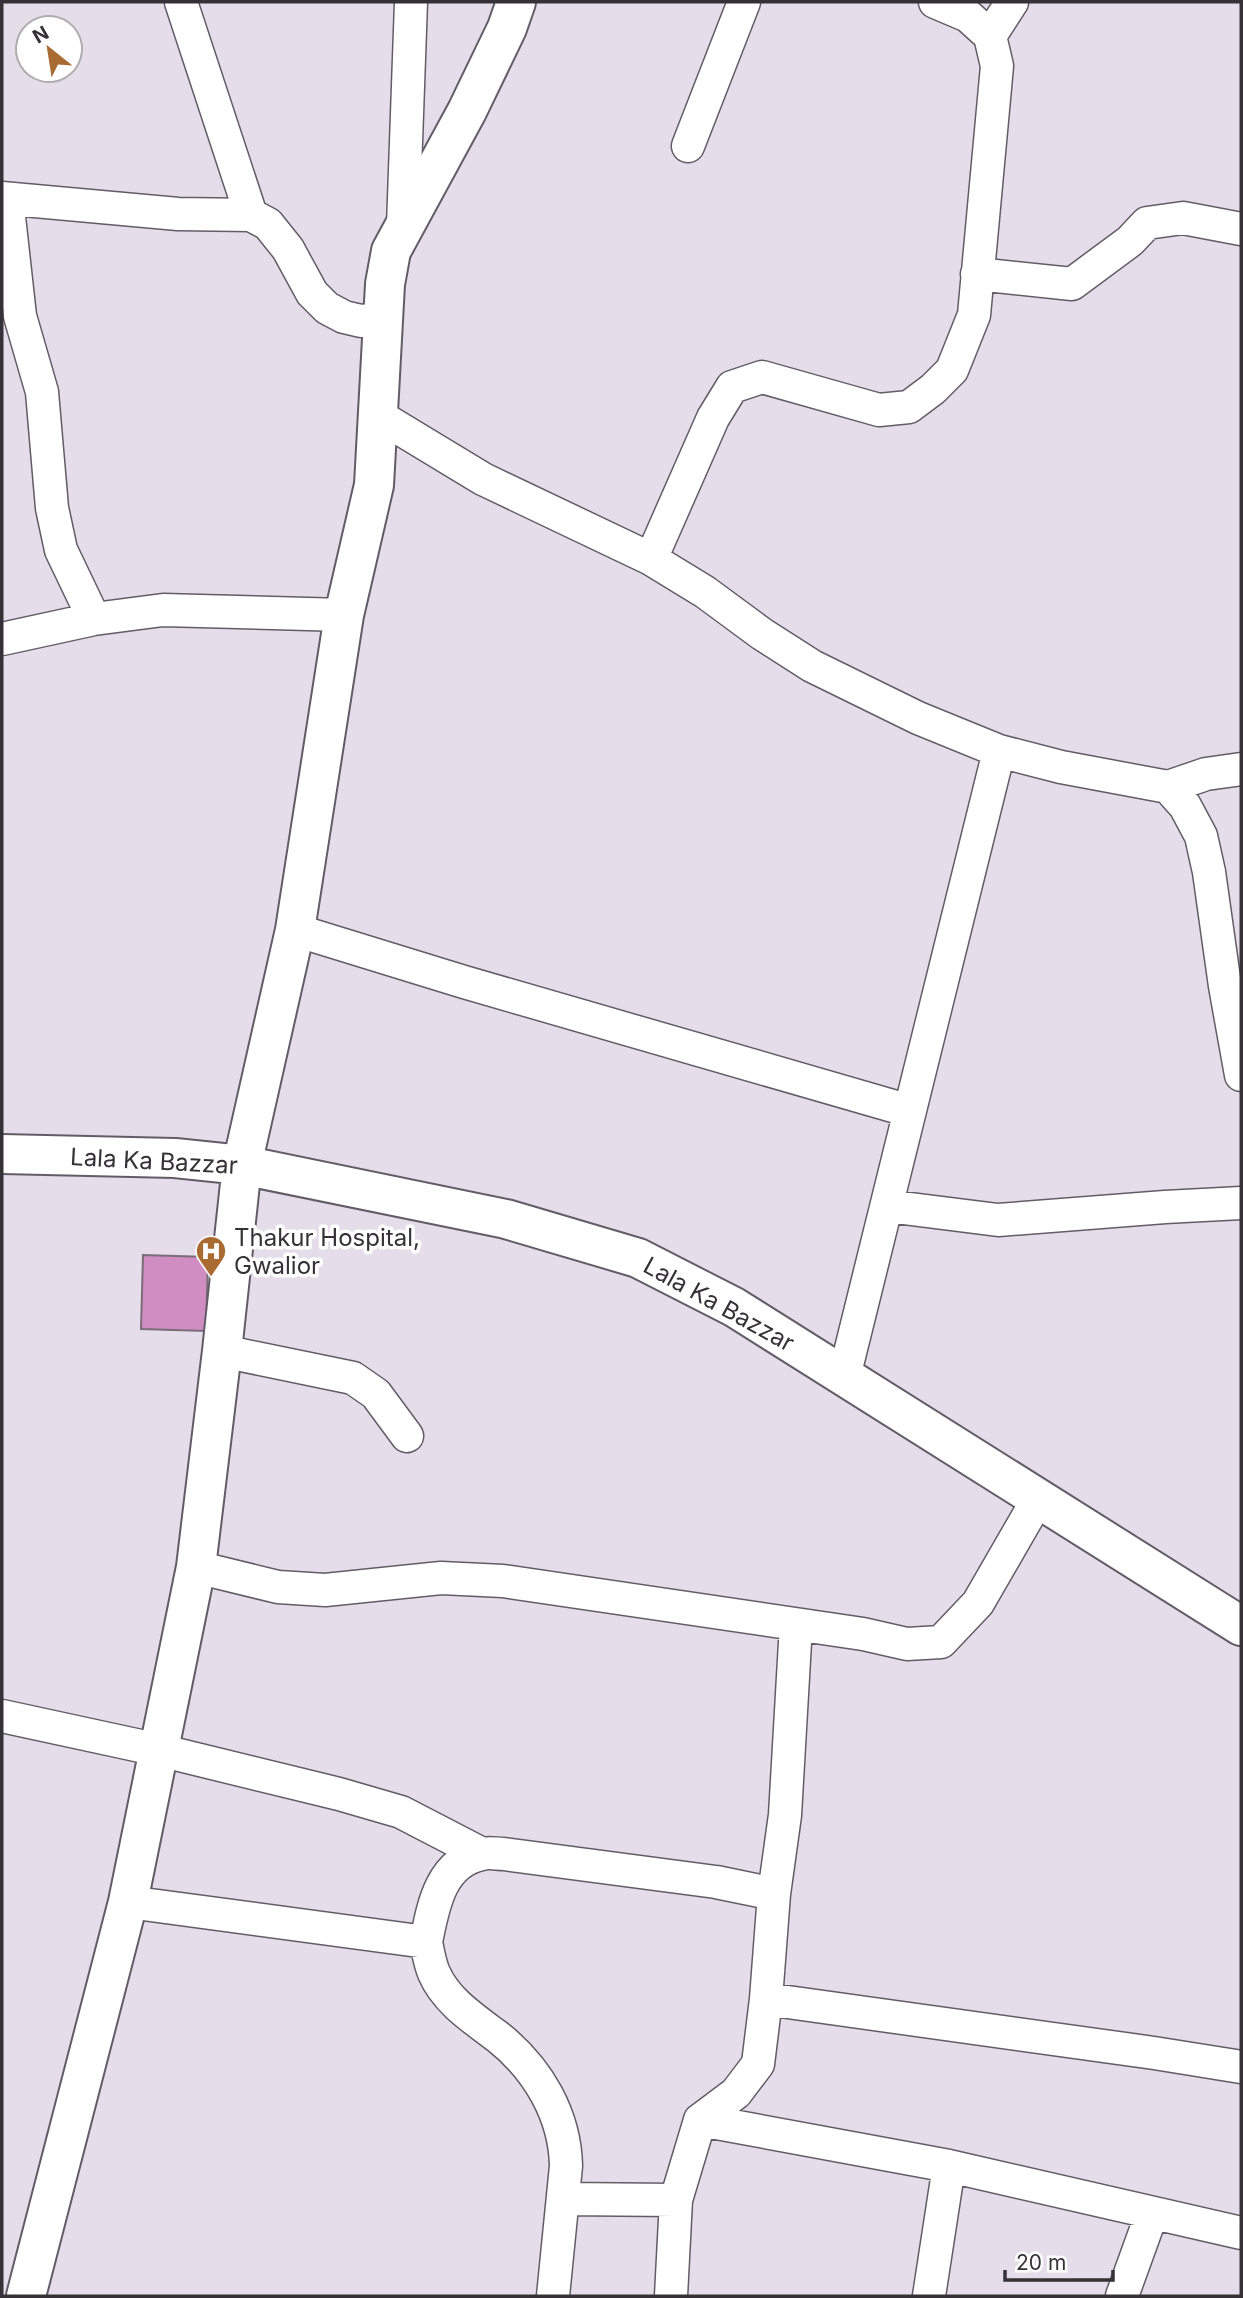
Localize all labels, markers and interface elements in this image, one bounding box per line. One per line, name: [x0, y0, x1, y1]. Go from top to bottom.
north arrow: [14, 14, 84, 84]
text: N: [29, 21, 53, 48]
street label: Lala Ka Bazzar: [70, 1142, 238, 1180]
place label: Thakur Hospital, Gwalior: [234, 1223, 420, 1280]
hospital icon: Thakur Hospital, Gwalior: [194, 1234, 228, 1278]
street label: Lala Ka Bazzar: [639, 1251, 799, 1357]
scale bar: [1005, 2238, 1114, 2282]
text: 20 m: [1016, 2250, 1066, 2275]

